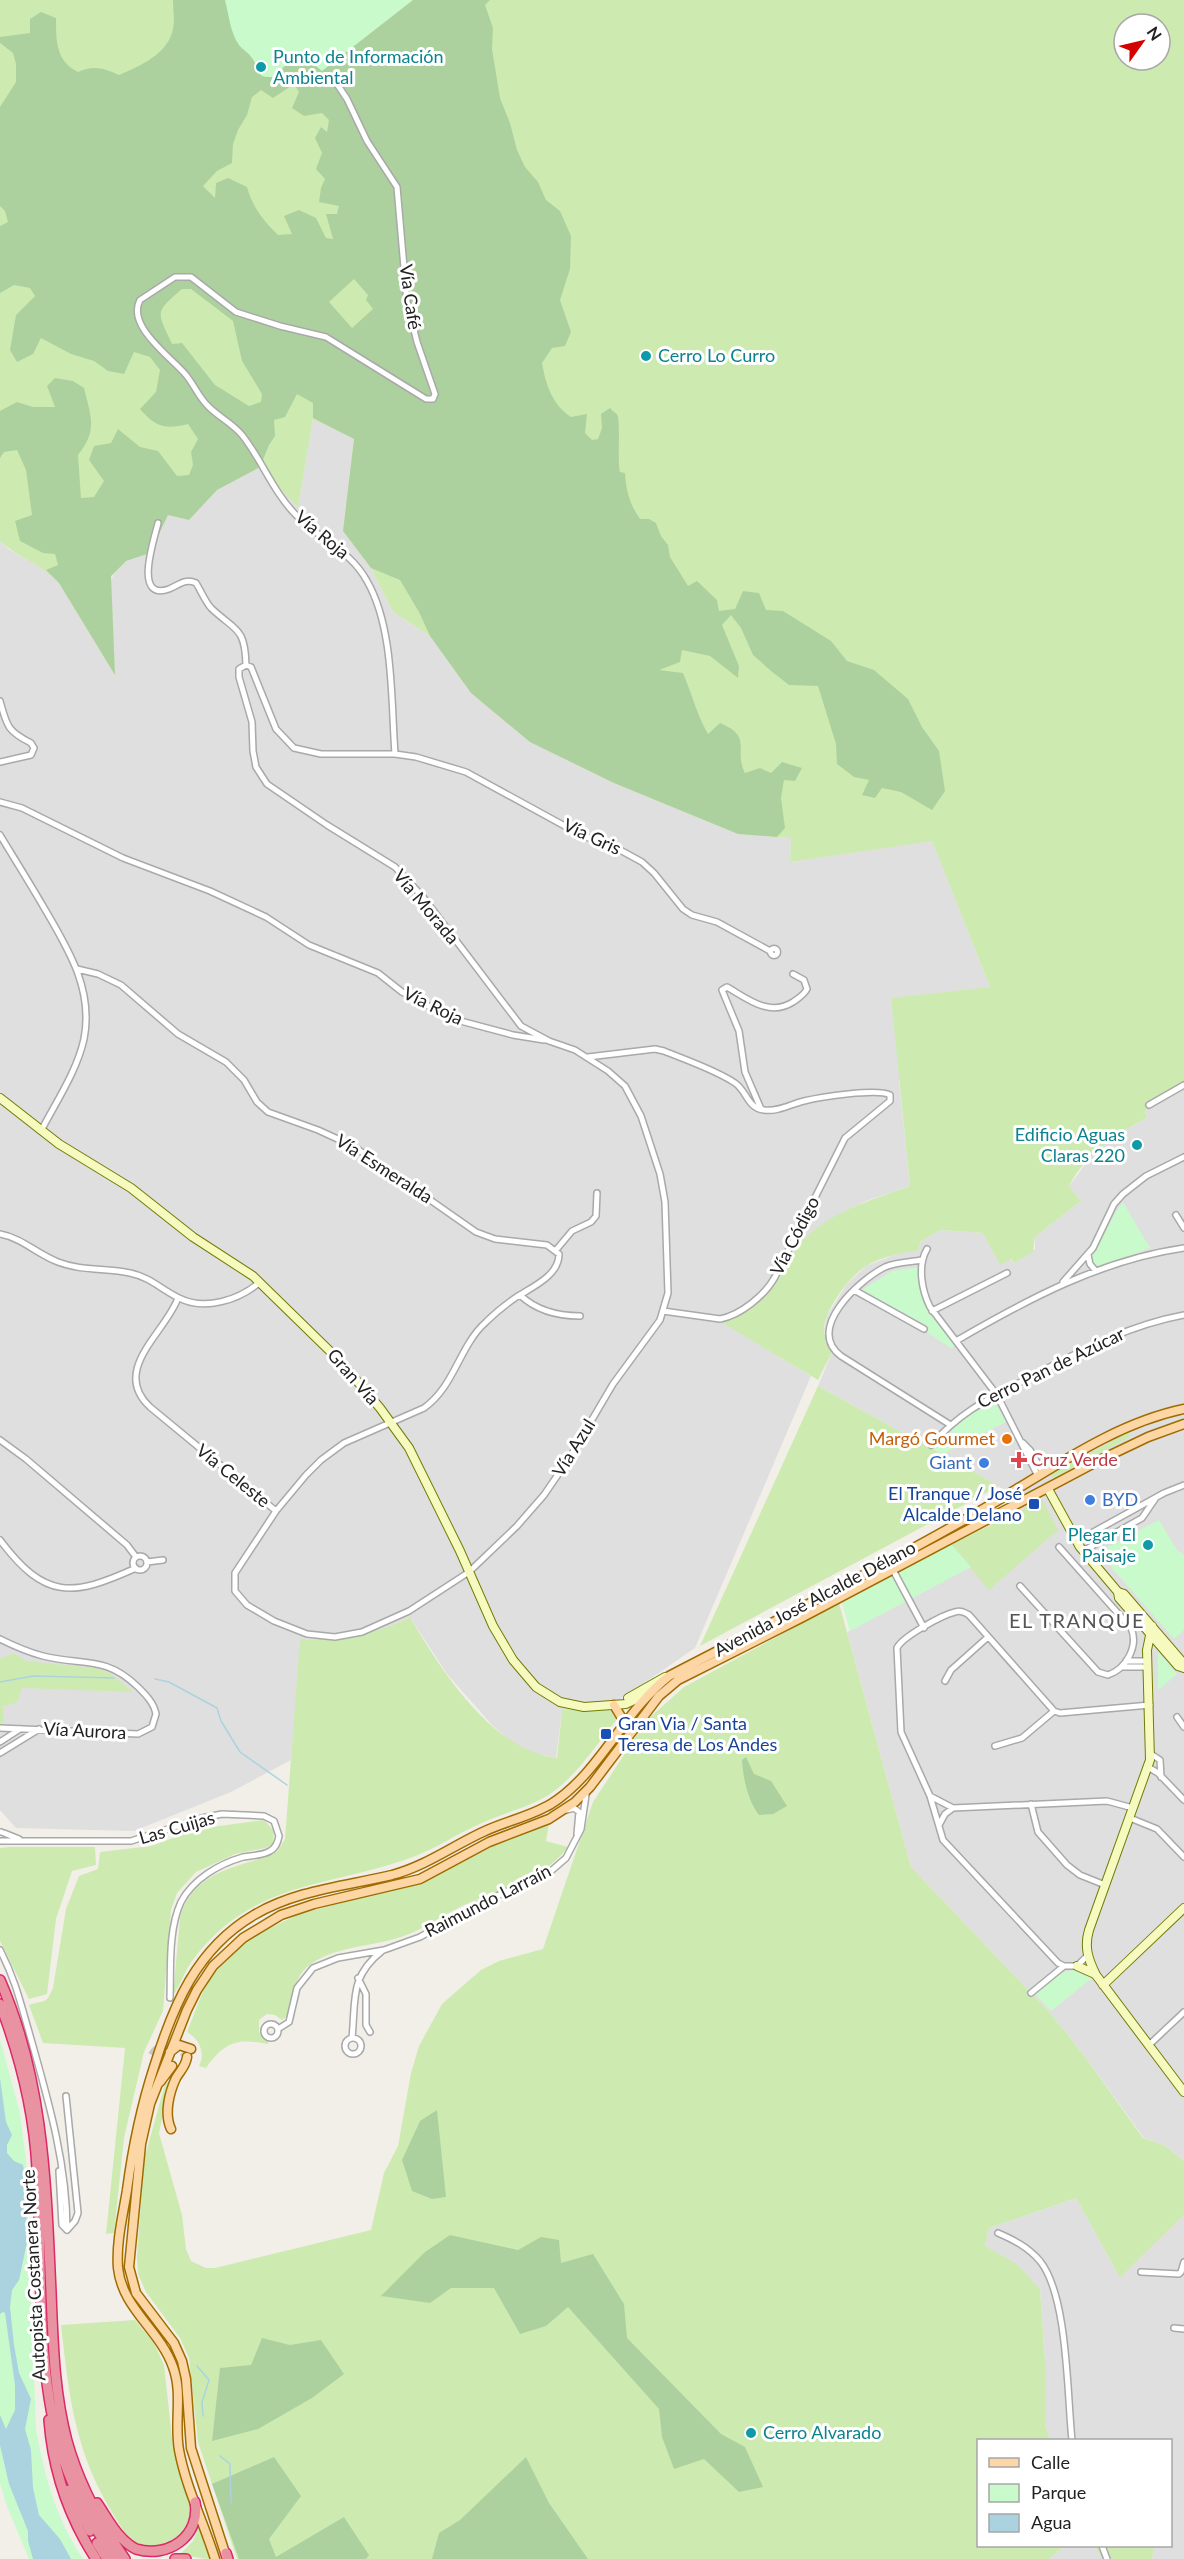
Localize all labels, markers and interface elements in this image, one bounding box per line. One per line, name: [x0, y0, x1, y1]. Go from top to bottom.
north arrow: [1112, 12, 1172, 72]
text: N: [1144, 23, 1166, 44]
place label: Punto de Información Ambiental: [273, 45, 444, 88]
marker: Punto de Información Ambiental: [254, 60, 268, 74]
street label: Vía Café: [396, 263, 426, 331]
place label: Cerro Lo Curro: [658, 344, 775, 366]
marker: Cerro Lo Curro: [639, 349, 653, 363]
street label: Vía Roja: [291, 505, 354, 563]
street label: Vía Gris: [560, 813, 625, 859]
street label: Vía Morada: [389, 865, 464, 948]
street label: Vía Roja: [400, 981, 467, 1029]
place label: Edificio Aguas Claras 220: [1015, 1123, 1125, 1166]
street label: Vía Esmeralda: [332, 1129, 437, 1208]
marker: Edificio Aguas Claras 220: [1130, 1138, 1144, 1152]
street label: Vía Código: [765, 1192, 823, 1279]
street label: Cerro Pan de Azúcar: [973, 1322, 1128, 1412]
street label: Gran Vía: [323, 1344, 384, 1409]
street label: Vía Azul: [547, 1415, 599, 1480]
place label: Margó Gourmet: [869, 1427, 996, 1449]
marker: Margó Gourmet: [1000, 1432, 1014, 1446]
street label: Vía Celeste: [192, 1439, 275, 1512]
place label: Cruz Verde: [1031, 1448, 1118, 1470]
place label: Giant: [929, 1451, 973, 1473]
marker: Cruz Verde: [1012, 1453, 1026, 1467]
marker: Giant: [977, 1456, 991, 1470]
place label: El Tranque / José Alcalde Delano: [888, 1482, 1022, 1525]
place label: BYD: [1102, 1488, 1138, 1510]
marker: BYD: [1083, 1493, 1097, 1507]
marker: El Tranque / José Alcalde Delano: [1027, 1497, 1041, 1511]
place label: Plegar El Paisaje: [1068, 1523, 1136, 1566]
street label: Avenida José Alcalde Délano: [710, 1536, 919, 1661]
marker: Plegar El Paisaje: [1141, 1538, 1155, 1552]
district label: EL TRANQUE: [1009, 1608, 1145, 1632]
place label: Gran Via / Santa Teresa de Los Andes: [618, 1712, 778, 1755]
street label: Vía Aurora: [43, 1717, 127, 1743]
marker: Gran Via / Santa Teresa de Los Andes: [599, 1727, 613, 1741]
street label: Las Cuijas: [136, 1806, 217, 1848]
street label: Raimundo Larraín: [421, 1859, 554, 1941]
street label: Autopista Costanera Norte: [16, 2169, 50, 2381]
place label: Cerro Alvarado: [763, 2421, 881, 2443]
marker: Cerro Alvarado: [744, 2426, 758, 2440]
legend: [977, 2439, 1172, 2547]
text: Calle: [1031, 2451, 1070, 2473]
text: Parque: [1031, 2481, 1086, 2503]
text: Agua: [1031, 2511, 1072, 2533]

